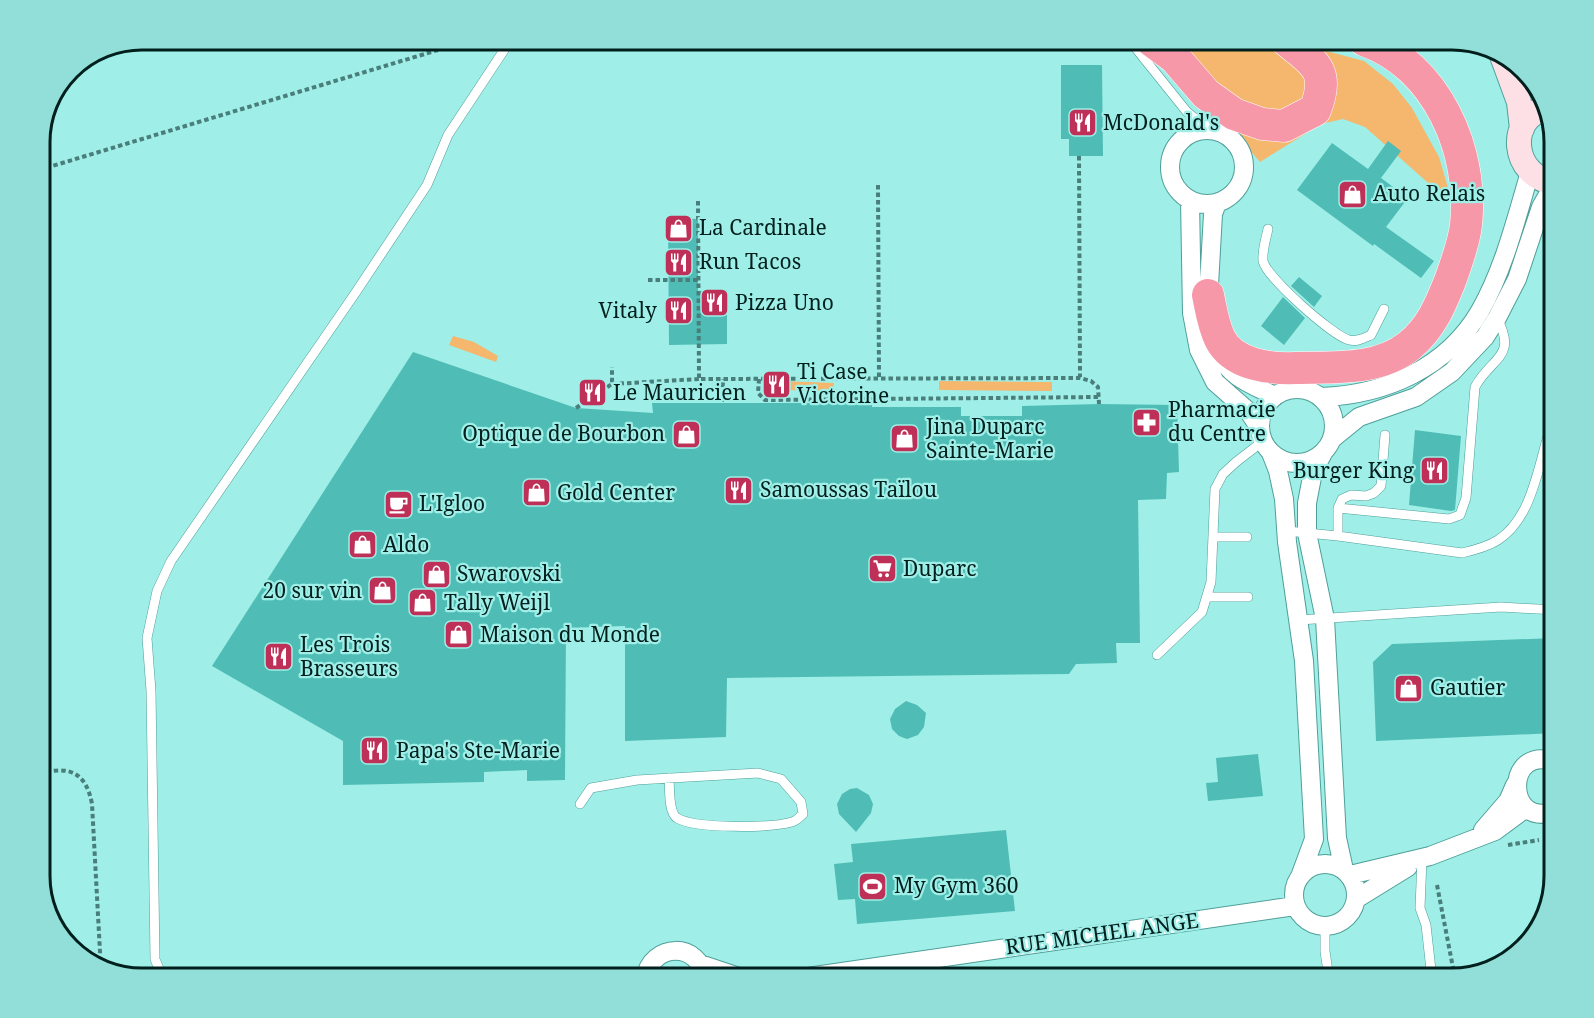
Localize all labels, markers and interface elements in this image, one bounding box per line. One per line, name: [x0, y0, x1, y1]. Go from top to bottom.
restaurant icon: McDonald's: [1066, 107, 1098, 139]
place label: McDonald's: [1103, 108, 1219, 136]
shop icon: Auto Relais: [1336, 178, 1368, 210]
place label: Auto Relais: [1373, 179, 1485, 207]
shop icon: La Cardinale: [662, 212, 694, 244]
place label: La Cardinale: [699, 213, 827, 241]
restaurant icon: Run Tacos: [662, 246, 694, 278]
place label: Run Tacos: [699, 247, 801, 275]
restaurant icon: Pizza Uno: [698, 287, 730, 319]
place label: Pizza Uno: [735, 288, 834, 316]
restaurant icon: Vitaly: [662, 295, 694, 327]
place label: Vitaly: [599, 296, 657, 324]
place label: Ti Case Victorine: [797, 357, 889, 409]
restaurant icon: Ti Case Victorine: [760, 368, 792, 400]
restaurant icon: Le Mauricien: [576, 377, 608, 409]
place label: Le Mauricien: [613, 378, 746, 406]
place label: Pharmacie du Centre: [1168, 395, 1276, 447]
pharmacy icon: Pharmacie du Centre: [1131, 406, 1163, 438]
place label: Jina Duparc Sainte-Marie: [925, 412, 1054, 464]
shop icon: Optique de Bourbon: [670, 418, 702, 450]
place label: Optique de Bourbon: [462, 419, 665, 447]
shop icon: Jina Duparc Sainte-Marie: [889, 423, 921, 455]
restaurant icon: Burger King: [1419, 455, 1451, 487]
place label: Burger King: [1293, 456, 1415, 484]
restaurant icon: Samoussas Taïlou: [723, 474, 755, 506]
place label: Samoussas Taïlou: [760, 475, 937, 503]
shop icon: Gold Center: [520, 477, 552, 509]
place label: Gold Center: [557, 478, 675, 506]
cafe icon: L'Igloo: [382, 488, 414, 520]
place label: L'Igloo: [419, 489, 485, 517]
shop icon: Aldo: [346, 529, 378, 561]
place label: Aldo: [383, 530, 429, 558]
supermarket icon: Duparc: [866, 553, 898, 585]
place label: Duparc: [903, 554, 977, 582]
shop icon: Swarovski: [420, 558, 452, 590]
place label: Swarovski: [457, 559, 561, 587]
shop icon: 20 sur vin: [367, 575, 399, 607]
place label: 20 sur vin: [262, 576, 362, 604]
shop icon: Tally Weijl: [407, 587, 439, 619]
place label: Tally Weijl: [444, 588, 550, 616]
shop icon: Maison du Monde: [443, 619, 475, 651]
place label: Maison du Monde: [480, 620, 660, 648]
place label: Les Trois Brasseurs: [300, 630, 398, 682]
restaurant icon: Les Trois Brasseurs: [263, 641, 295, 673]
shop icon: Gautier: [1393, 672, 1425, 704]
place label: Gautier: [1430, 673, 1505, 701]
restaurant icon: Papa's Ste-Marie: [359, 735, 391, 767]
place label: Papa's Ste-Marie: [396, 736, 560, 764]
sports icon: My Gym 360: [857, 870, 889, 902]
place label: My Gym 360: [894, 871, 1018, 899]
street label: RUE MICHEL ANGE: [1004, 906, 1200, 960]

